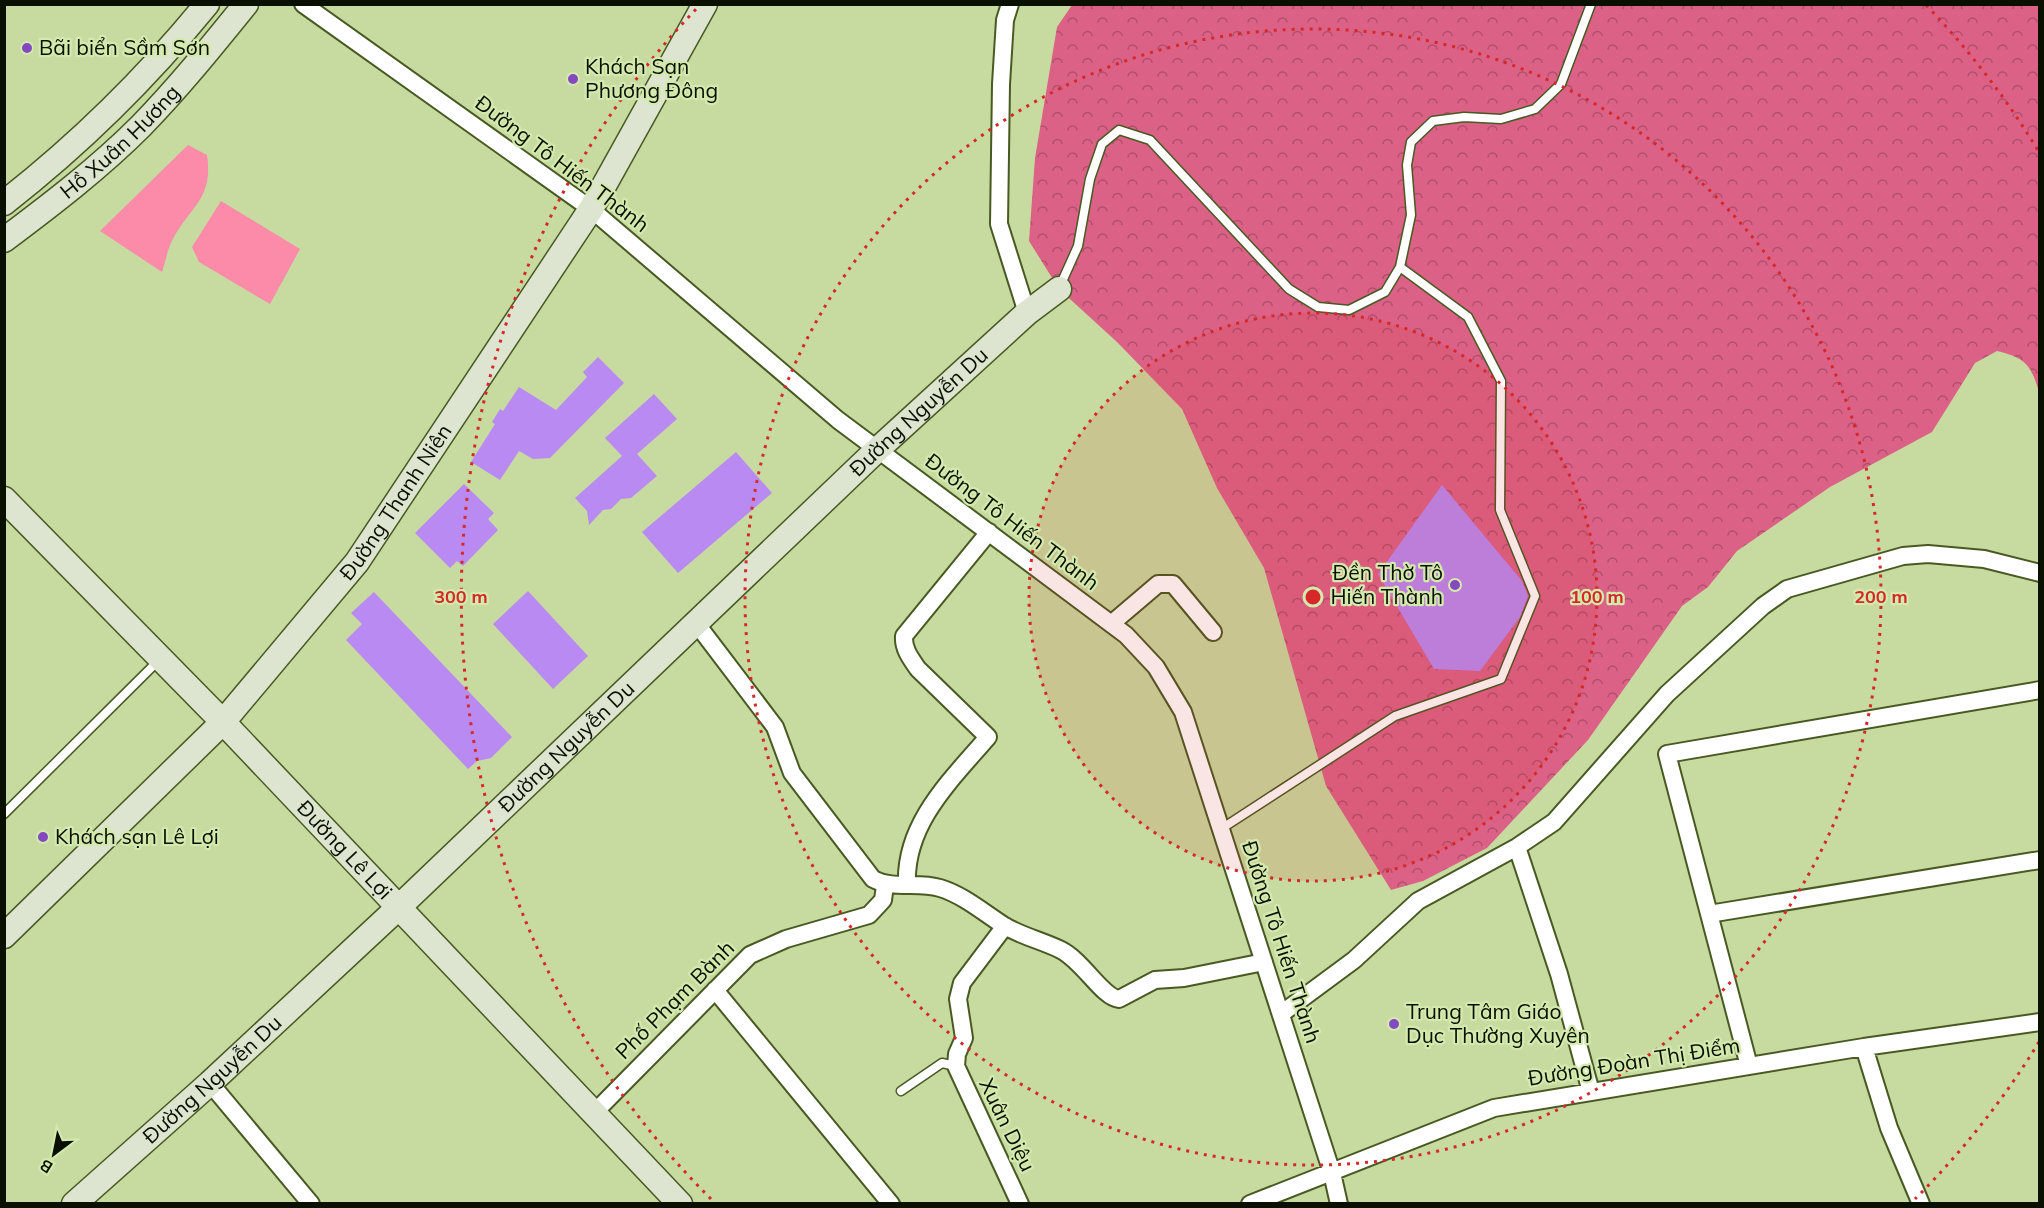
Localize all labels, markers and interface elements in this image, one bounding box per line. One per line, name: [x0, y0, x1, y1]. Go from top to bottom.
place label: Bãi biển Sầm Sơn: [39, 34, 210, 60]
marker: Bãi biển Sầm Sơn: [20, 41, 34, 55]
place label: Khách Sạn Phương Đông: [585, 53, 718, 103]
marker: Khách Sạn Phương Đông: [566, 72, 580, 86]
street label: Hồ Xuân Hương: [54, 79, 185, 204]
street label: Đường Tô Hiến Thành: [470, 89, 655, 237]
street label: Đường Nguyễn Du: [843, 341, 993, 481]
street label: Đường Thanh Niên: [333, 419, 457, 585]
street label: Đường Tô Hiến Thành: [920, 447, 1105, 595]
place label: Đền Thờ Tô Hiến Thành: [1331, 559, 1443, 609]
marker: Đền Thờ Tô Hiến Thành: [1448, 578, 1462, 592]
text: 300 m: [434, 585, 488, 608]
text: 100 m: [1570, 585, 1624, 608]
text: 200 m: [1854, 585, 1908, 608]
centre of rings: [1303, 587, 1323, 607]
street label: Đường Nguyễn Du: [492, 675, 639, 817]
street label: Đường Lê Lợi: [292, 794, 398, 904]
place label: Khách sạn Lê Lợi: [55, 823, 219, 849]
marker: Khách sạn Lê Lợi: [36, 830, 50, 844]
street label: Đường Tô Hiến Thành: [1237, 837, 1327, 1046]
street label: Phố Phạm Bành: [609, 934, 739, 1064]
place label: Trung Tâm Giáo Dục Thường Xuyên: [1406, 998, 1590, 1048]
street label: Đường Nguyễn Du: [137, 1009, 287, 1149]
marker: Trung Tâm Giáo Dục Thường Xuyên: [1387, 1017, 1401, 1031]
street label: Đường Đoàn Thị Điểm: [1526, 1031, 1742, 1091]
street label: Xuân Diệu: [974, 1074, 1042, 1175]
north arrow: [24, 1124, 84, 1184]
text: B: [36, 1155, 56, 1178]

